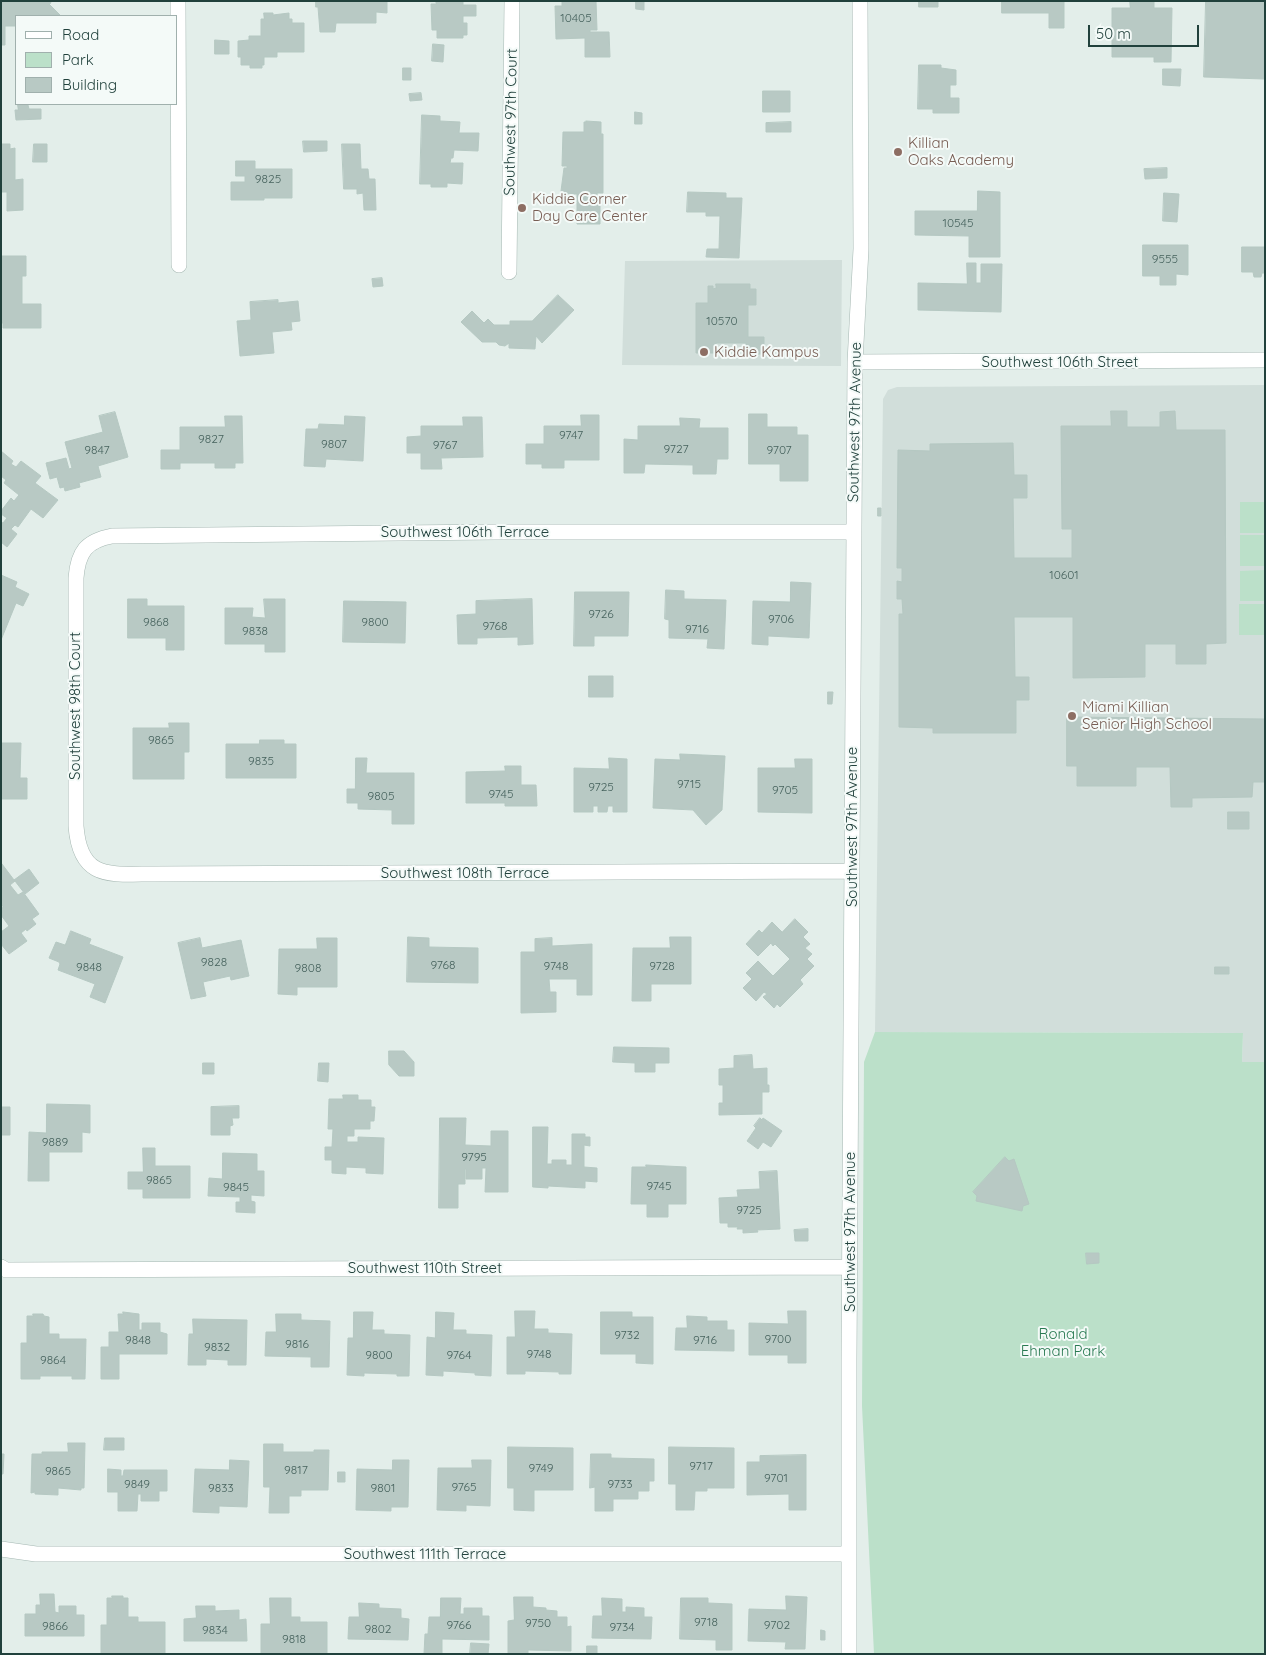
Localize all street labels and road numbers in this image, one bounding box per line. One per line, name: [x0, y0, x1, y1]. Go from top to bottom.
street label: Southwest 97th Court: [501, 48, 521, 196]
street label: Southwest 97th Avenue: [845, 342, 865, 502]
street label: Southwest 106th Street: [982, 353, 1138, 371]
street label: Southwest 106th Terrace: [381, 523, 549, 541]
street label: Southwest 98th Court: [66, 632, 84, 780]
street label: Southwest 97th Avenue: [843, 747, 861, 907]
street label: Southwest 108th Terrace: [381, 864, 549, 882]
street label: Southwest 97th Avenue: [841, 1152, 859, 1312]
street label: Southwest 110th Street: [348, 1259, 502, 1277]
street label: Southwest 111th Terrace: [344, 1545, 506, 1563]

